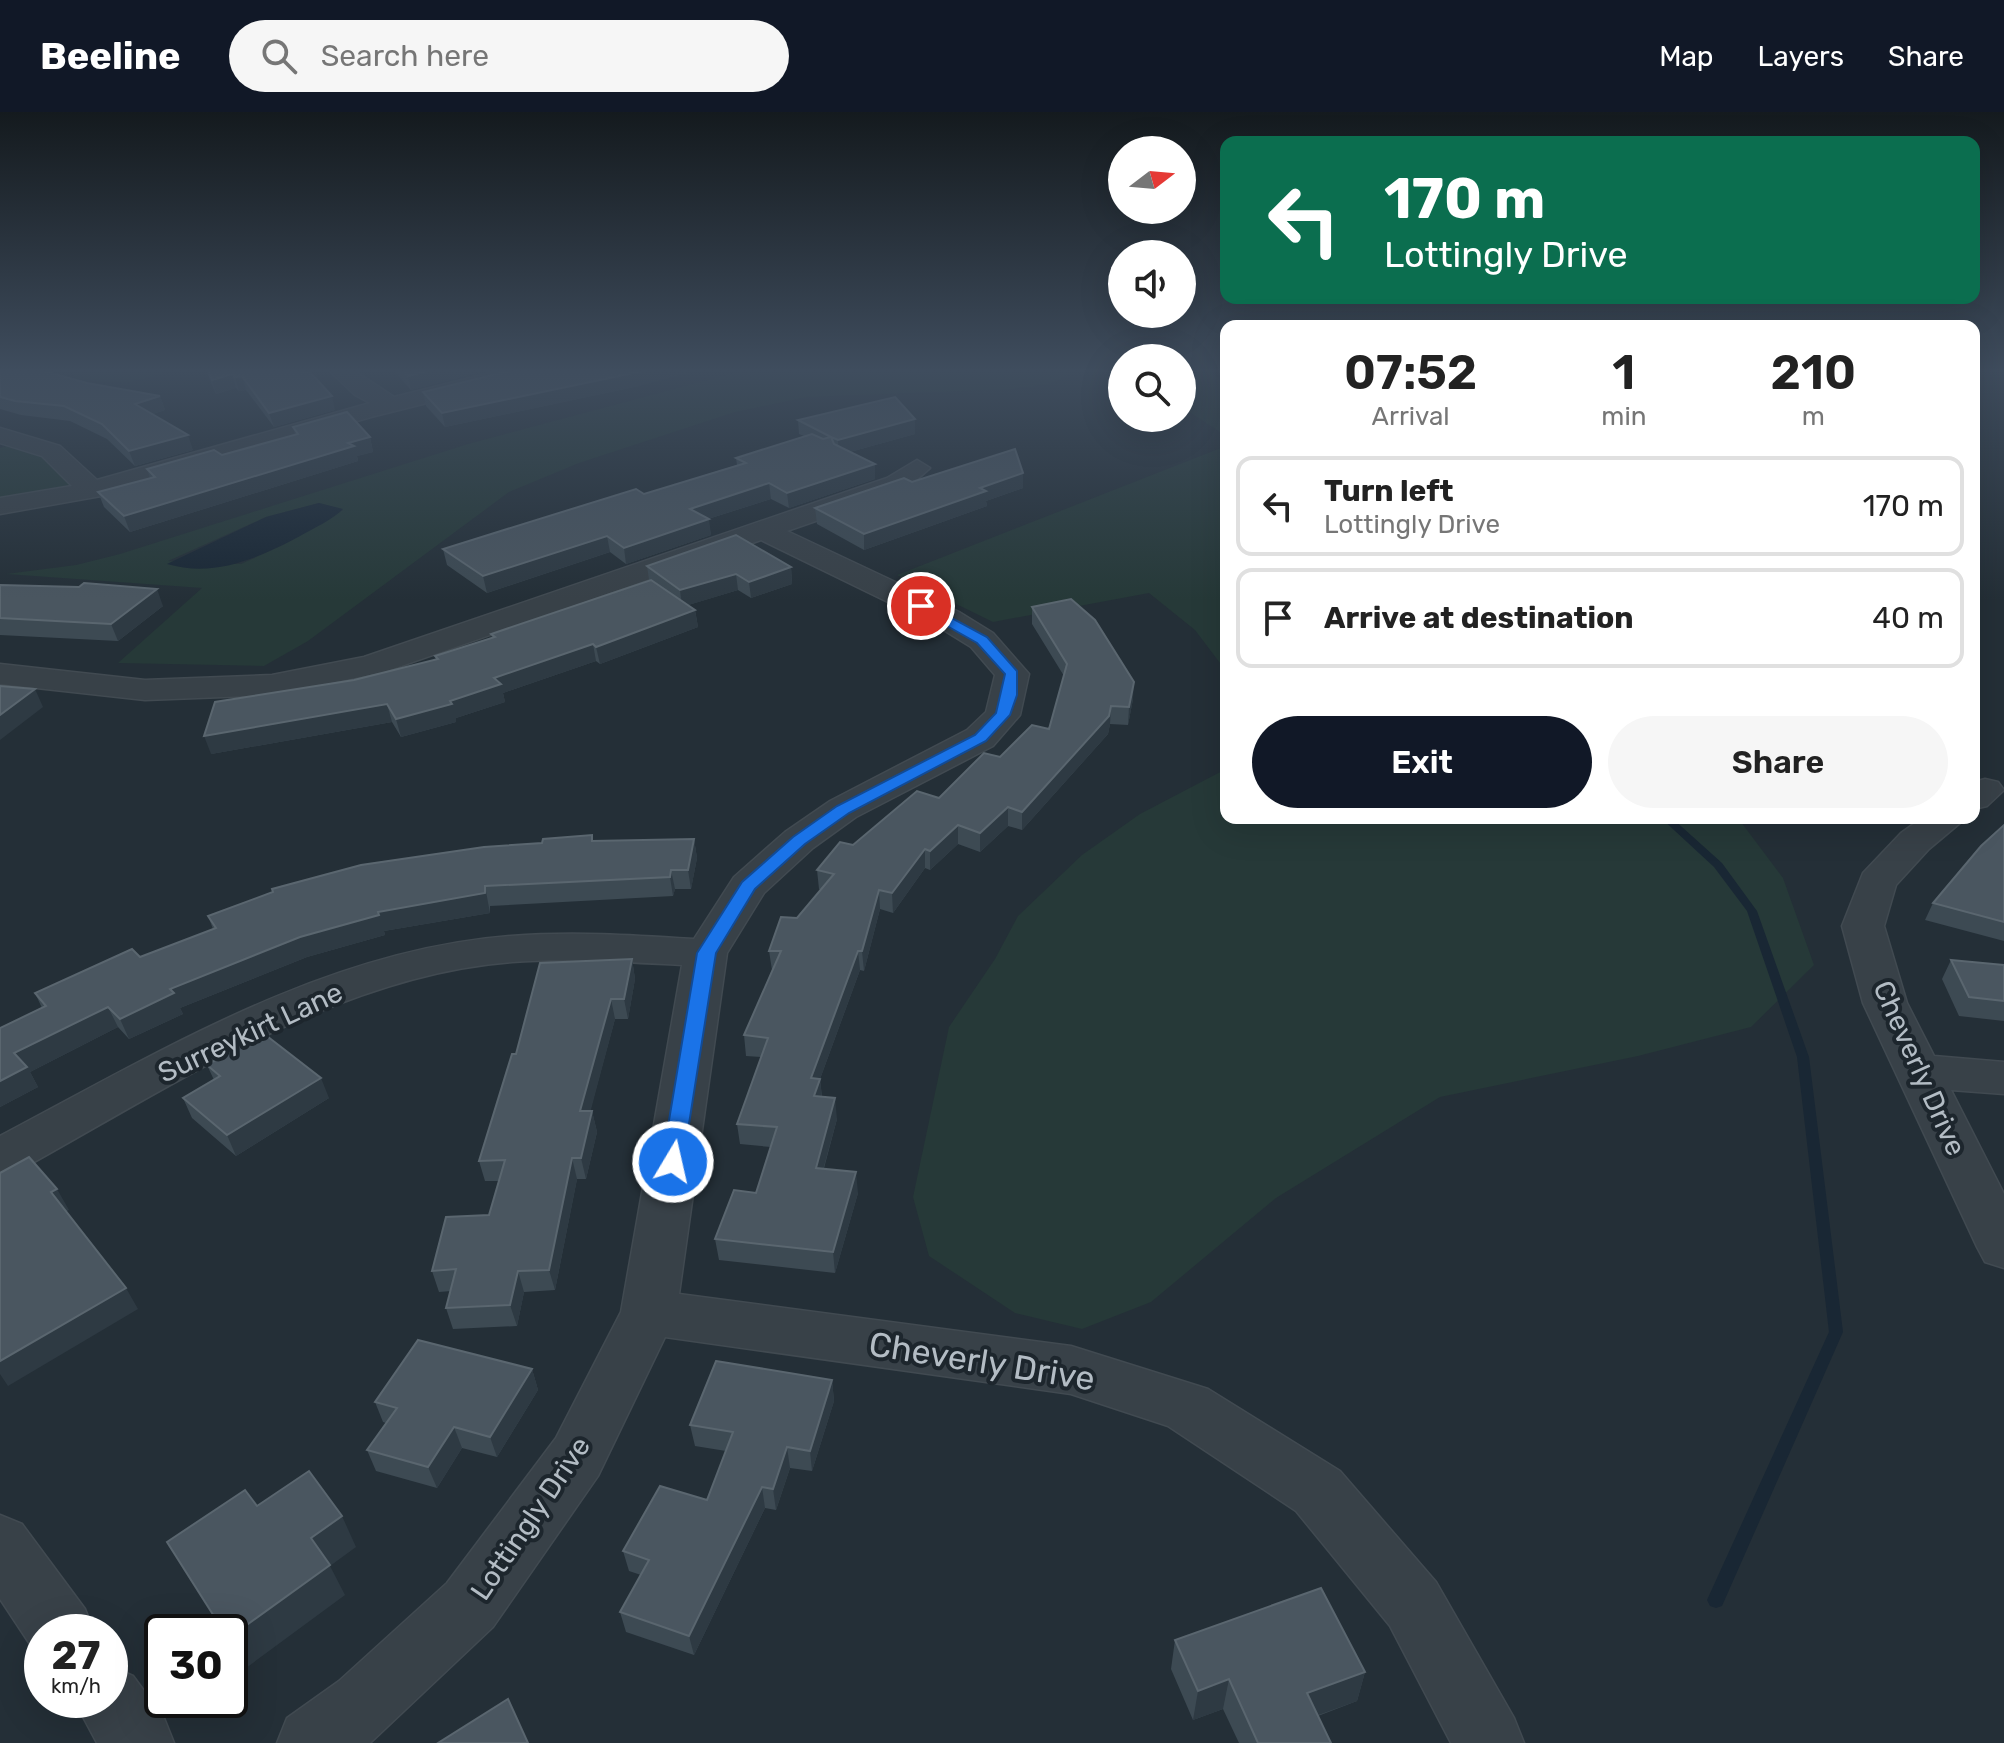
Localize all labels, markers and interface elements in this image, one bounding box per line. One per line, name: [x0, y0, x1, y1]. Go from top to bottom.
search box: [229, 20, 789, 92]
text: Beeline: [40, 33, 181, 79]
icon: search: [257, 34, 301, 78]
text: Search here: [321, 38, 489, 74]
text: Map: [1659, 40, 1714, 73]
text: Layers: [1758, 40, 1844, 73]
text: Share: [1888, 40, 1964, 73]
north arrow: [1108, 136, 1196, 224]
map controls: [1108, 136, 1196, 432]
text: 170 m: [1384, 166, 1545, 232]
icon: left: [1252, 168, 1356, 272]
text: Lottingly Drive: [1384, 233, 1628, 276]
button: sound: [1108, 240, 1196, 328]
button: search: [1108, 344, 1196, 432]
text: 07:52: [1344, 344, 1477, 401]
text: 1: [1612, 344, 1635, 401]
text: 210: [1770, 344, 1856, 401]
text: Arrival: [1372, 401, 1450, 432]
text: min: [1601, 401, 1646, 432]
text: m: [1802, 401, 1825, 432]
text: Turn left: [1324, 473, 1454, 509]
icon: left: [1256, 484, 1300, 528]
text: 170 m: [1863, 488, 1944, 524]
text: Lottingly Drive: [1324, 509, 1500, 540]
pin: [887, 572, 955, 640]
icon: arrive: [899, 584, 943, 628]
icon: arrive: [1256, 596, 1300, 640]
text: Arrive at destination: [1324, 600, 1634, 636]
text: 40 m: [1872, 600, 1944, 636]
button: Exit: [1252, 716, 1592, 808]
button: Share: [1608, 716, 1948, 808]
street label: Surreykirt Lane: [153, 975, 348, 1090]
street label: Cheverly Drive: [1866, 976, 1973, 1161]
position arrow: [631, 1120, 715, 1204]
street label: Cheverly Drive: [866, 1323, 1098, 1400]
street label: Lottingly Drive: [464, 1430, 597, 1606]
speed limit sign: 30: [144, 1614, 248, 1718]
text: 27: [52, 1632, 100, 1679]
text: km/h: [51, 1674, 101, 1698]

